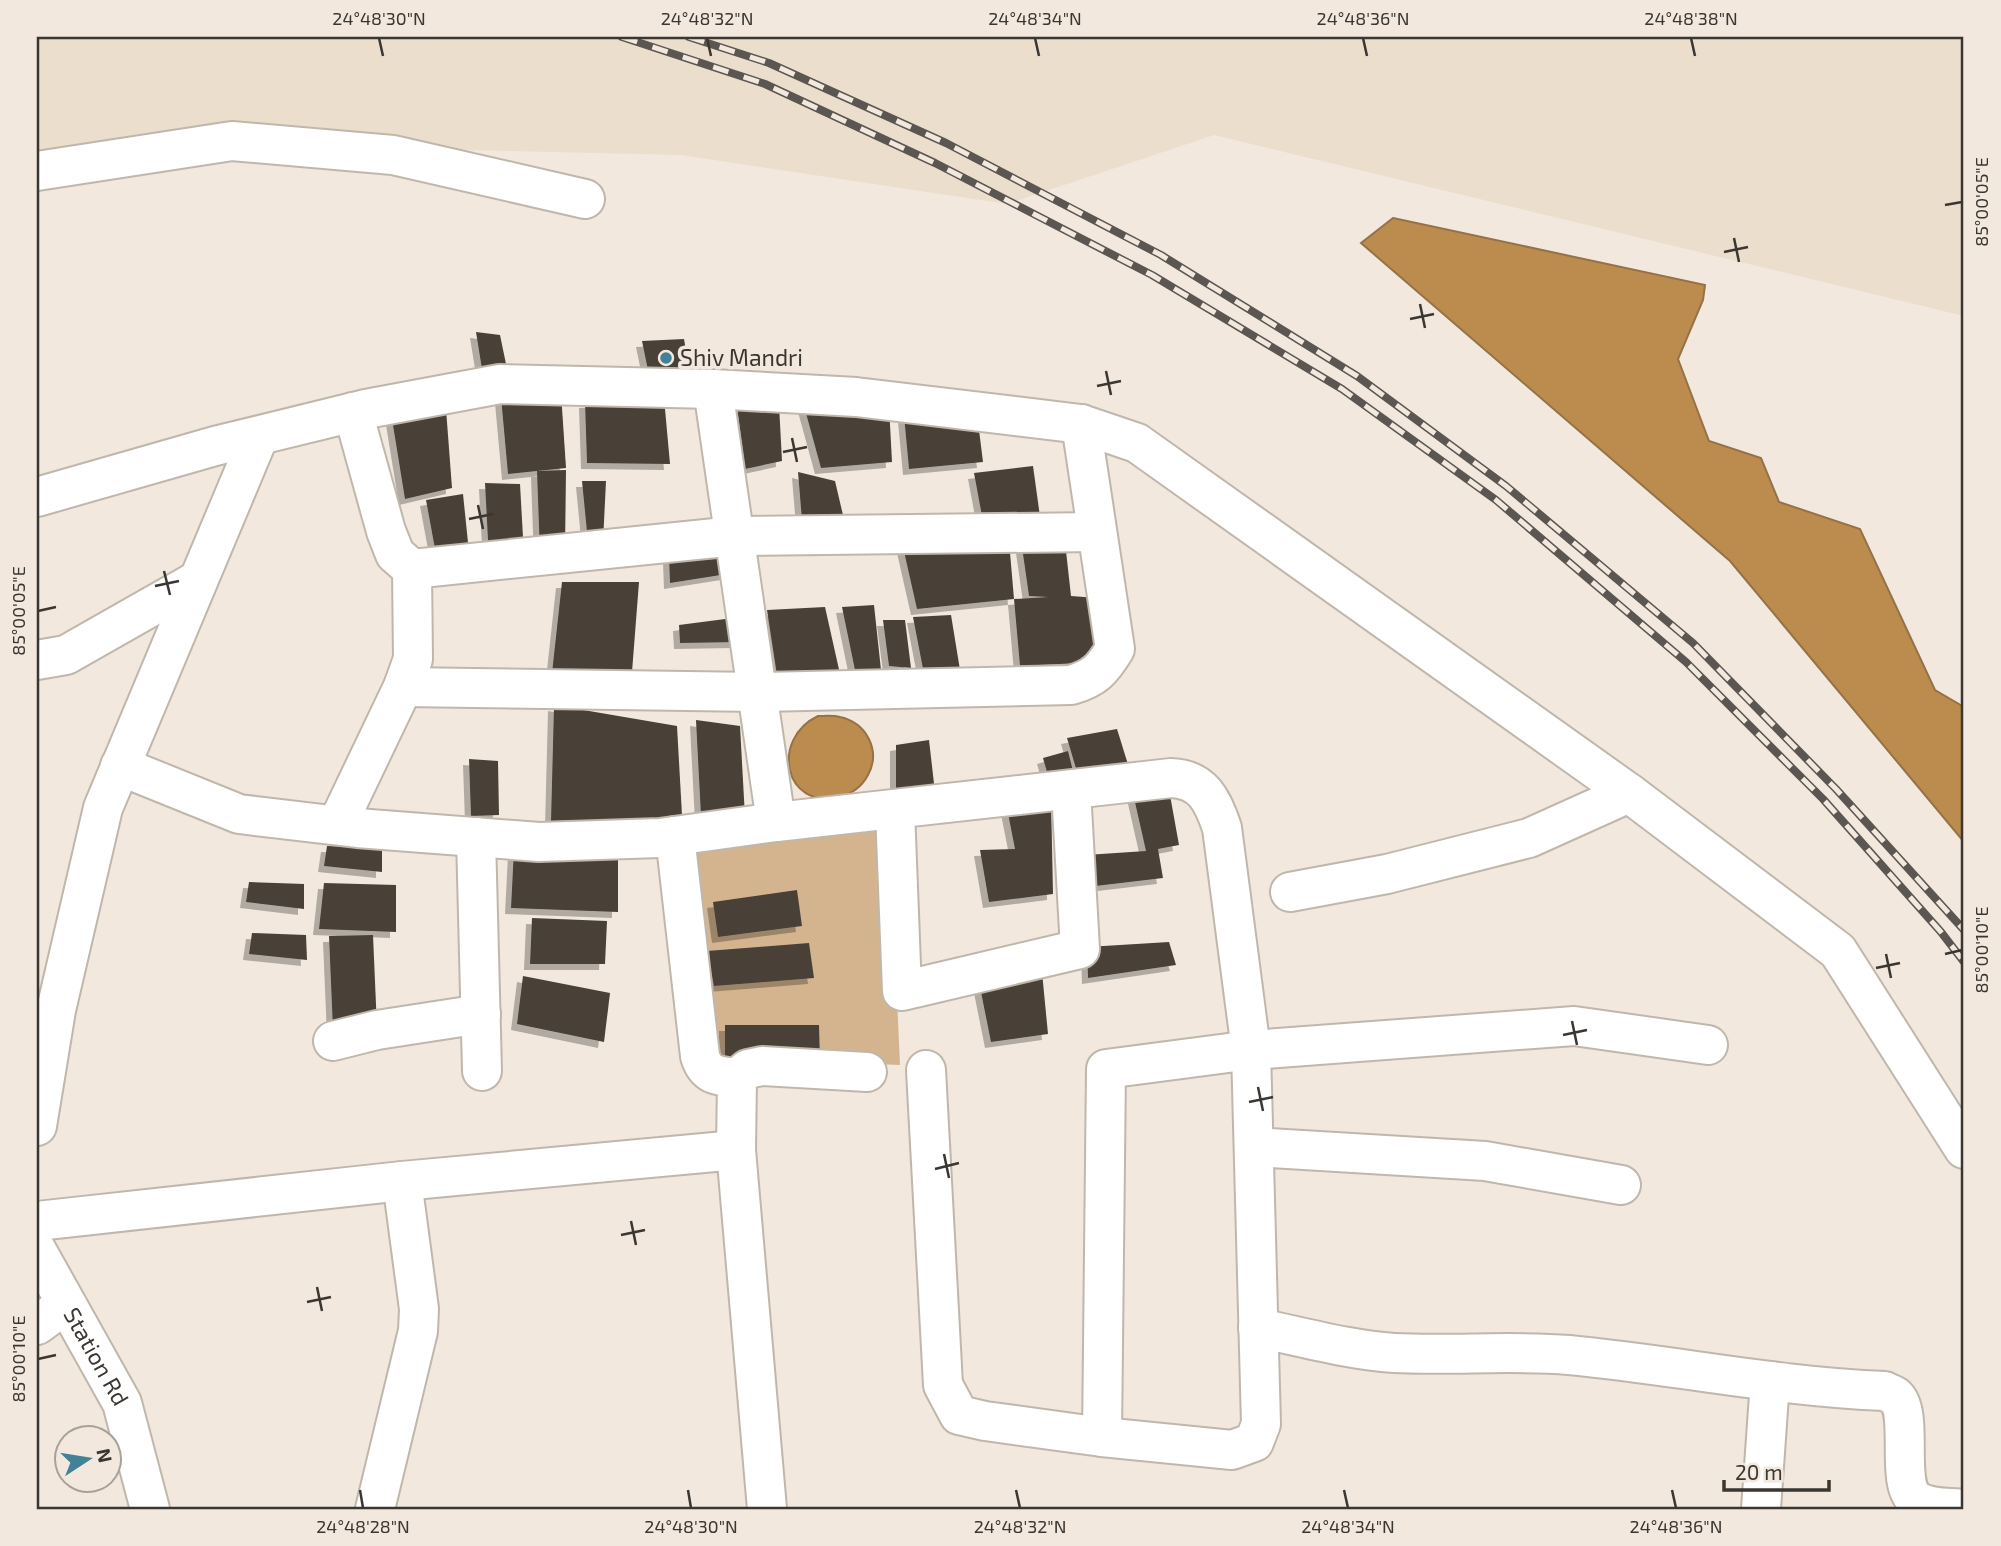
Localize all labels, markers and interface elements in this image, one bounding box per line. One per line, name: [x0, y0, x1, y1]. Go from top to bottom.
text: 24°48'30"N: [332, 7, 426, 29]
text: 24°48'32"N: [661, 7, 753, 29]
text: 24°48'34"N: [988, 7, 1082, 29]
text: 24°48'36"N: [1317, 7, 1409, 29]
text: 24°48'38"N: [1644, 7, 1738, 29]
text: 85°00'05"E: [1970, 157, 1992, 247]
place label: Shiv Mandri: [680, 343, 803, 371]
marker: Shiv Mandri: [658, 350, 674, 366]
text: 85°00'05"E: [7, 566, 29, 656]
text: 85°00'10"E: [1970, 906, 1992, 994]
street label: Station Rd: [58, 1302, 135, 1410]
text: 85°00'10"E: [7, 1315, 29, 1403]
north arrow: [52, 1424, 122, 1494]
text: N: [92, 1446, 118, 1464]
scale bar: [1724, 1448, 1829, 1492]
text: 20 m: [1735, 1459, 1783, 1484]
text: 24°48'28"N: [316, 1515, 410, 1537]
text: 24°48'30"N: [644, 1515, 738, 1537]
text: 24°48'32"N: [974, 1515, 1066, 1537]
text: 24°48'34"N: [1301, 1515, 1395, 1537]
text: 24°48'36"N: [1630, 1515, 1722, 1537]

